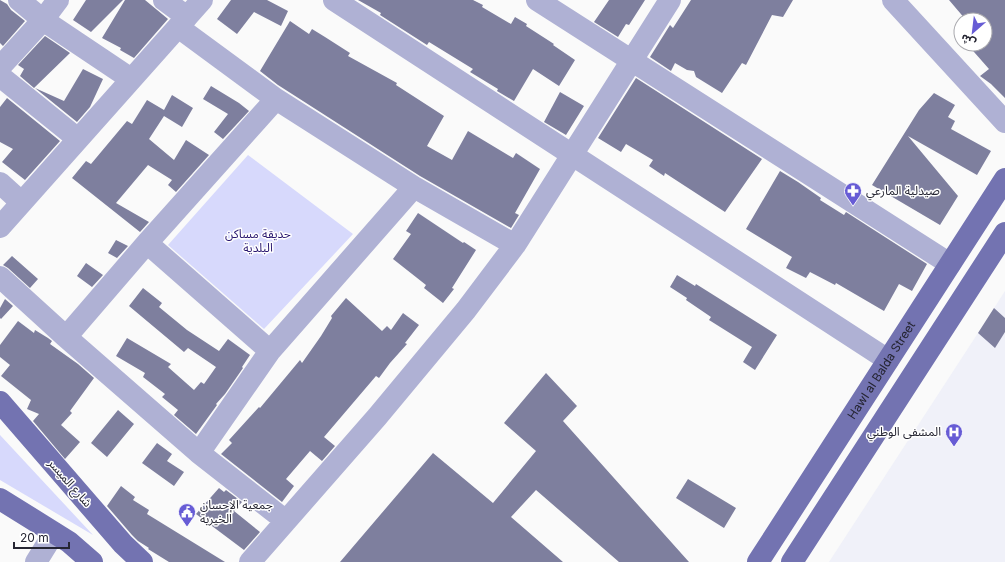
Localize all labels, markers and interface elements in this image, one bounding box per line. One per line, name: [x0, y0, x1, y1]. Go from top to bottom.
north arrow: [953, 12, 993, 52]
text: ش: [958, 31, 978, 51]
pharmacy icon: صيدلية المارعي: [843, 181, 863, 206]
place label: صيدلية المارعي: [866, 183, 940, 201]
park label: حديقة مساكن البلدية: [225, 226, 291, 255]
street label: Hawl al Balda Street: [844, 318, 918, 422]
hospital icon: المشفى الوطني: [944, 422, 964, 447]
place label: المشفى الوطني: [867, 424, 941, 442]
street label: شارع الميسر: [43, 455, 95, 511]
place label: جمعية الإحسان الخيرية: [200, 497, 273, 526]
public building icon: جمعية الإحسان الخيرية: [177, 502, 197, 527]
scale bar: [14, 524, 69, 550]
text: 20 m: [20, 530, 49, 545]

